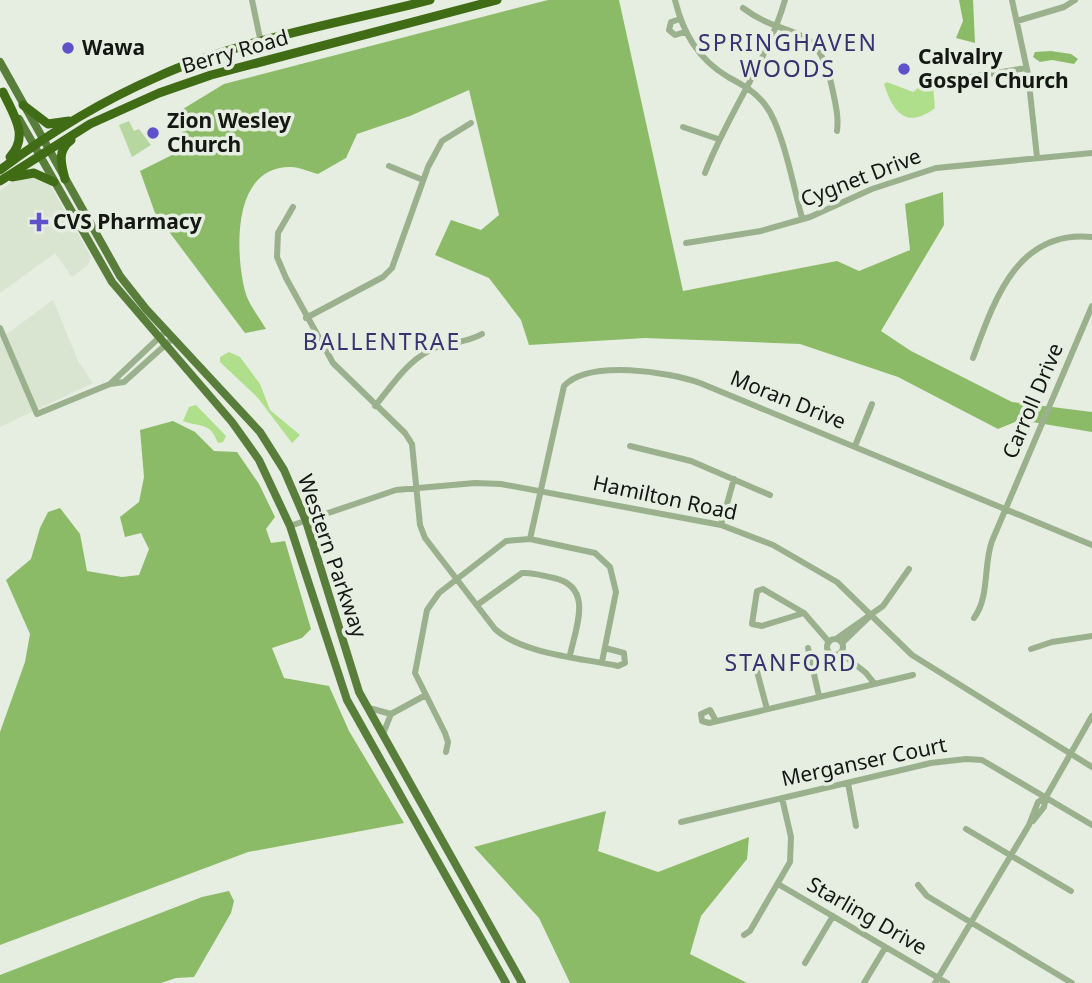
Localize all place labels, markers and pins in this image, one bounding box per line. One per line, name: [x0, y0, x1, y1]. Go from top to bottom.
place label: Wawa: [82, 33, 145, 61]
marker: Wawa: [60, 40, 76, 56]
place label: Calvalry Gospel Church: [918, 42, 1069, 94]
marker: Calvalry Gospel Church: [896, 61, 912, 77]
place label: Zion Wesley Church: [167, 106, 291, 158]
marker: Zion Wesley Church: [145, 125, 161, 141]
place label: CVS Pharmacy: [53, 207, 202, 235]
marker: CVS Pharmacy: [31, 214, 47, 230]

